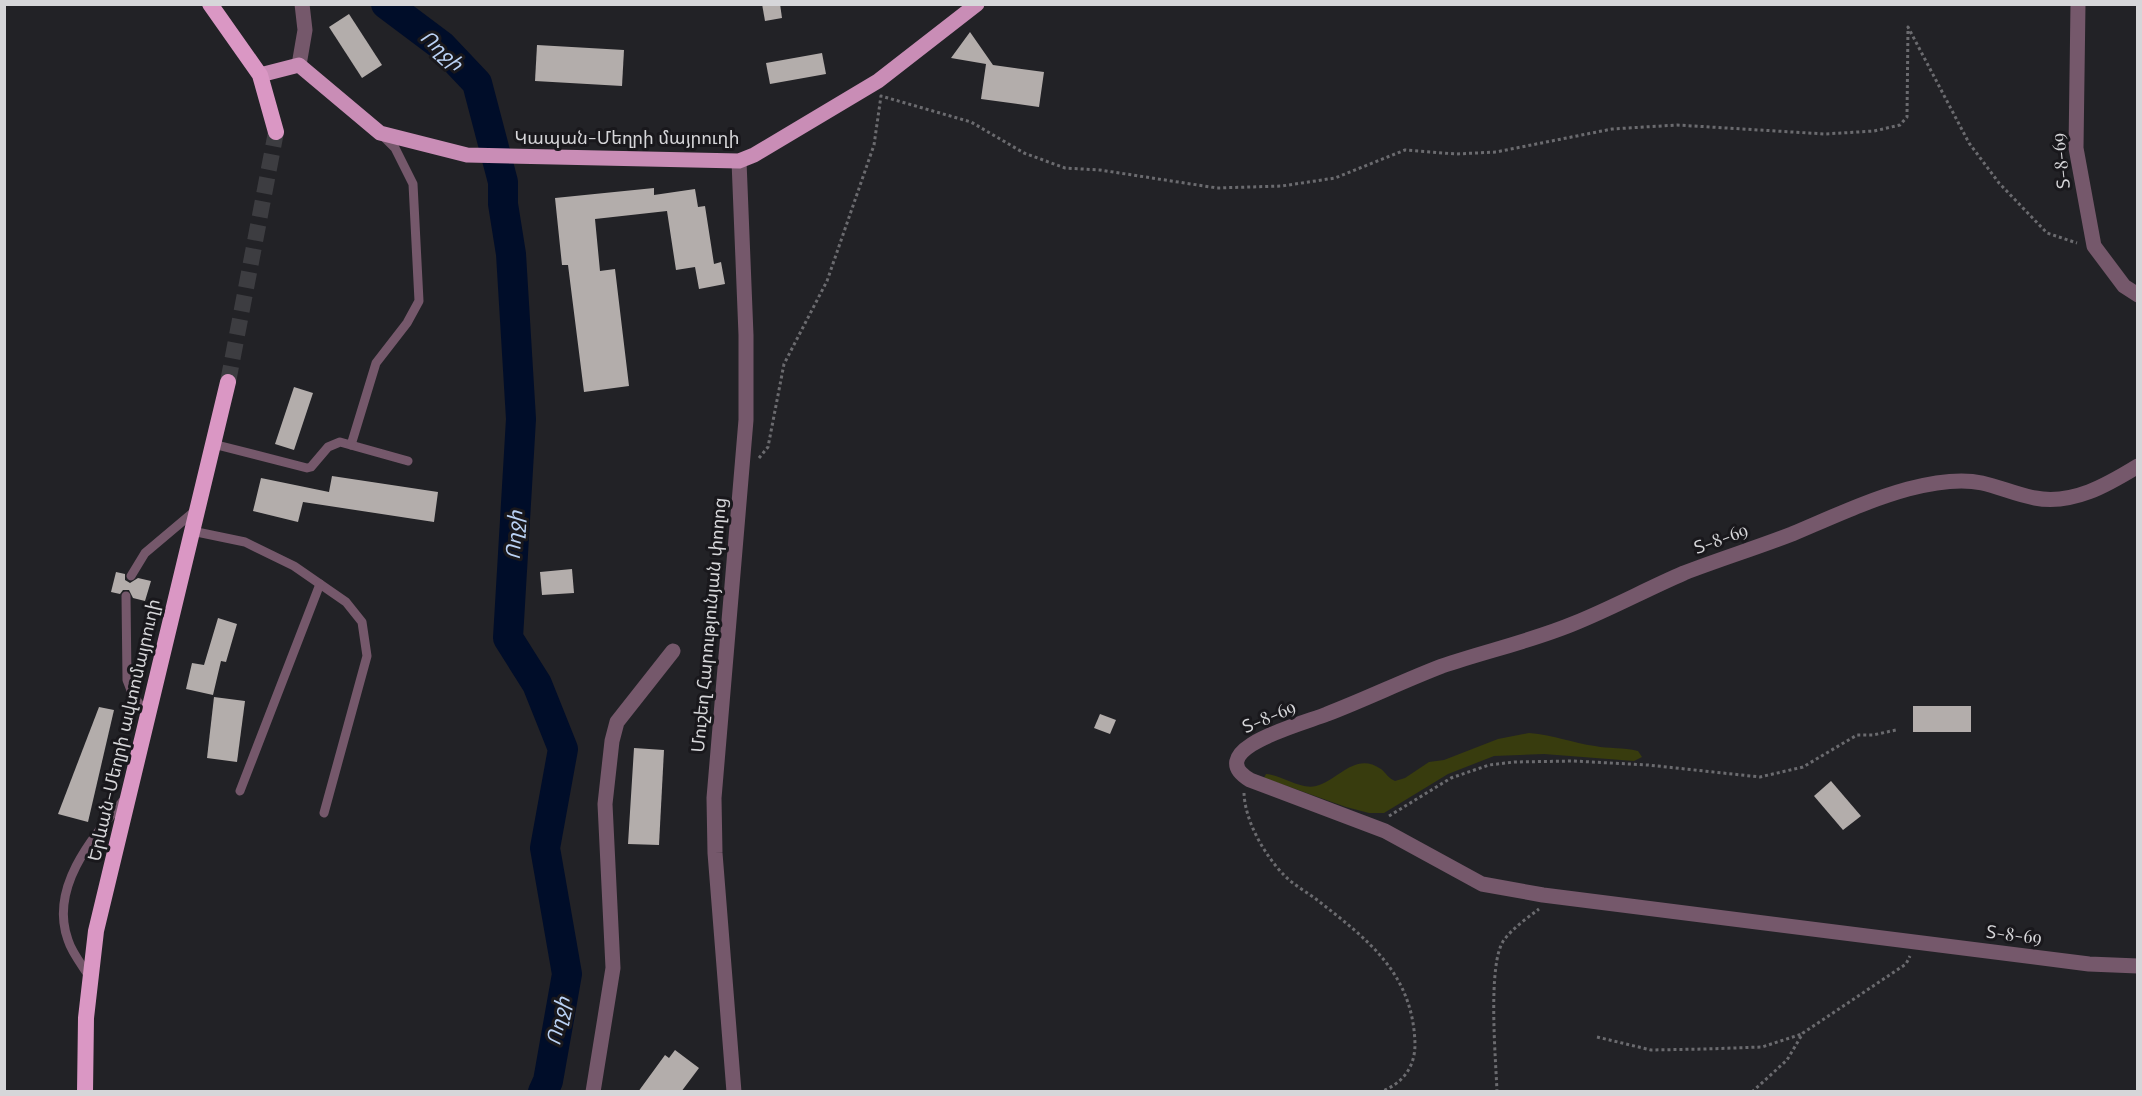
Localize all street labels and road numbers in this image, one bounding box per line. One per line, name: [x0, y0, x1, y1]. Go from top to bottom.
street label: Կապան-Մեղրի մայրուղի: [515, 125, 739, 149]
street label: Տ-8-69: [2045, 132, 2075, 190]
street label: Մուշեղ Հարությունյան փողոց: [685, 496, 731, 754]
street label: Տ-8-69: [1690, 517, 1751, 559]
street label: Երևան-Մեղրի ավտոմայրուղի: [81, 596, 165, 863]
street label: Տ-8-69: [1238, 694, 1299, 738]
street label: Տ-8-69: [1985, 919, 2043, 949]

